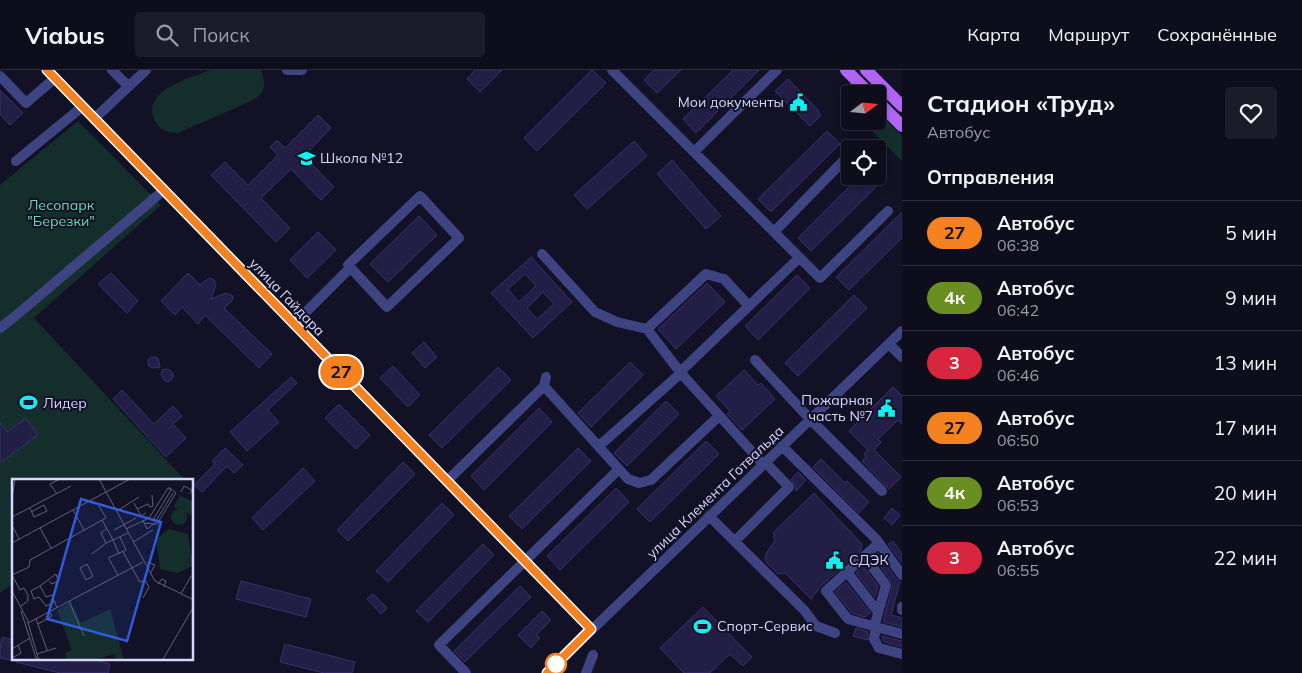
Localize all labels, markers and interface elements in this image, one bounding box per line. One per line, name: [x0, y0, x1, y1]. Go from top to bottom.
search box: [135, 12, 485, 57]
text: Viabus: [25, 20, 105, 50]
icon: search: [153, 21, 181, 49]
text: Поиск: [193, 23, 249, 47]
text: Карта: [967, 23, 1020, 46]
text: Маршрут: [1048, 23, 1129, 46]
text: Сохранённые: [1157, 23, 1277, 46]
north arrow: [841, 85, 886, 130]
map controls: [841, 85, 886, 185]
button: heart: [1225, 87, 1277, 139]
text: Стадион «Труд»: [927, 88, 1115, 118]
public building icon: Мои документы: [788, 92, 808, 112]
place label: Мои документы: [678, 93, 784, 111]
text: Автобус: [927, 122, 990, 142]
button: locate: [841, 140, 886, 185]
school or university icon: Школа №12: [296, 148, 316, 168]
place label: Школа №12: [320, 149, 403, 167]
text: Отправления: [927, 165, 1054, 189]
park label: Лесопарк "Березки": [27, 196, 95, 230]
text: Автобус: [997, 211, 1075, 235]
text: 27: [944, 221, 965, 244]
text: 5 мин: [1225, 221, 1277, 245]
text: 06:38: [997, 235, 1039, 255]
street label: улица Гайдара: [245, 254, 329, 340]
text: Автобус: [997, 276, 1075, 300]
text: 4к: [944, 286, 965, 309]
text: 9 мин: [1225, 286, 1277, 310]
text: 06:42: [997, 300, 1039, 320]
text: Автобус: [997, 341, 1075, 365]
text: 3: [949, 351, 960, 374]
text: 13 мин: [1214, 351, 1277, 375]
line badge: 27: [318, 356, 364, 388]
text: 27: [330, 360, 352, 383]
text: 06:46: [997, 365, 1039, 385]
place label: Пожарная часть №7: [801, 391, 873, 425]
sports icon: Лидер: [19, 393, 39, 413]
place label: Лидер: [43, 394, 87, 412]
public building icon: Пожарная часть №7: [877, 398, 897, 418]
text: Автобус: [997, 406, 1075, 430]
text: 27: [944, 416, 965, 439]
text: 17 мин: [1214, 416, 1277, 440]
street label: улица Клемента Готвальда: [643, 422, 787, 562]
text: 06:50: [997, 430, 1039, 450]
text: Автобус: [997, 471, 1075, 495]
inset map: [12, 479, 194, 660]
text: 4к: [944, 481, 965, 504]
text: 20 мин: [1214, 481, 1277, 505]
text: 06:53: [997, 495, 1039, 515]
text: Автобус: [997, 536, 1075, 560]
text: 3: [949, 546, 960, 569]
text: 22 мин: [1214, 546, 1277, 570]
public building icon: СДЭК: [825, 550, 845, 570]
place label: СДЭК: [849, 551, 889, 569]
text: 06:55: [997, 560, 1039, 580]
sports icon: Спорт-Сервис: [693, 616, 713, 636]
place label: Спорт-Сервис: [717, 617, 813, 635]
unlabelled marker: [545, 653, 567, 673]

